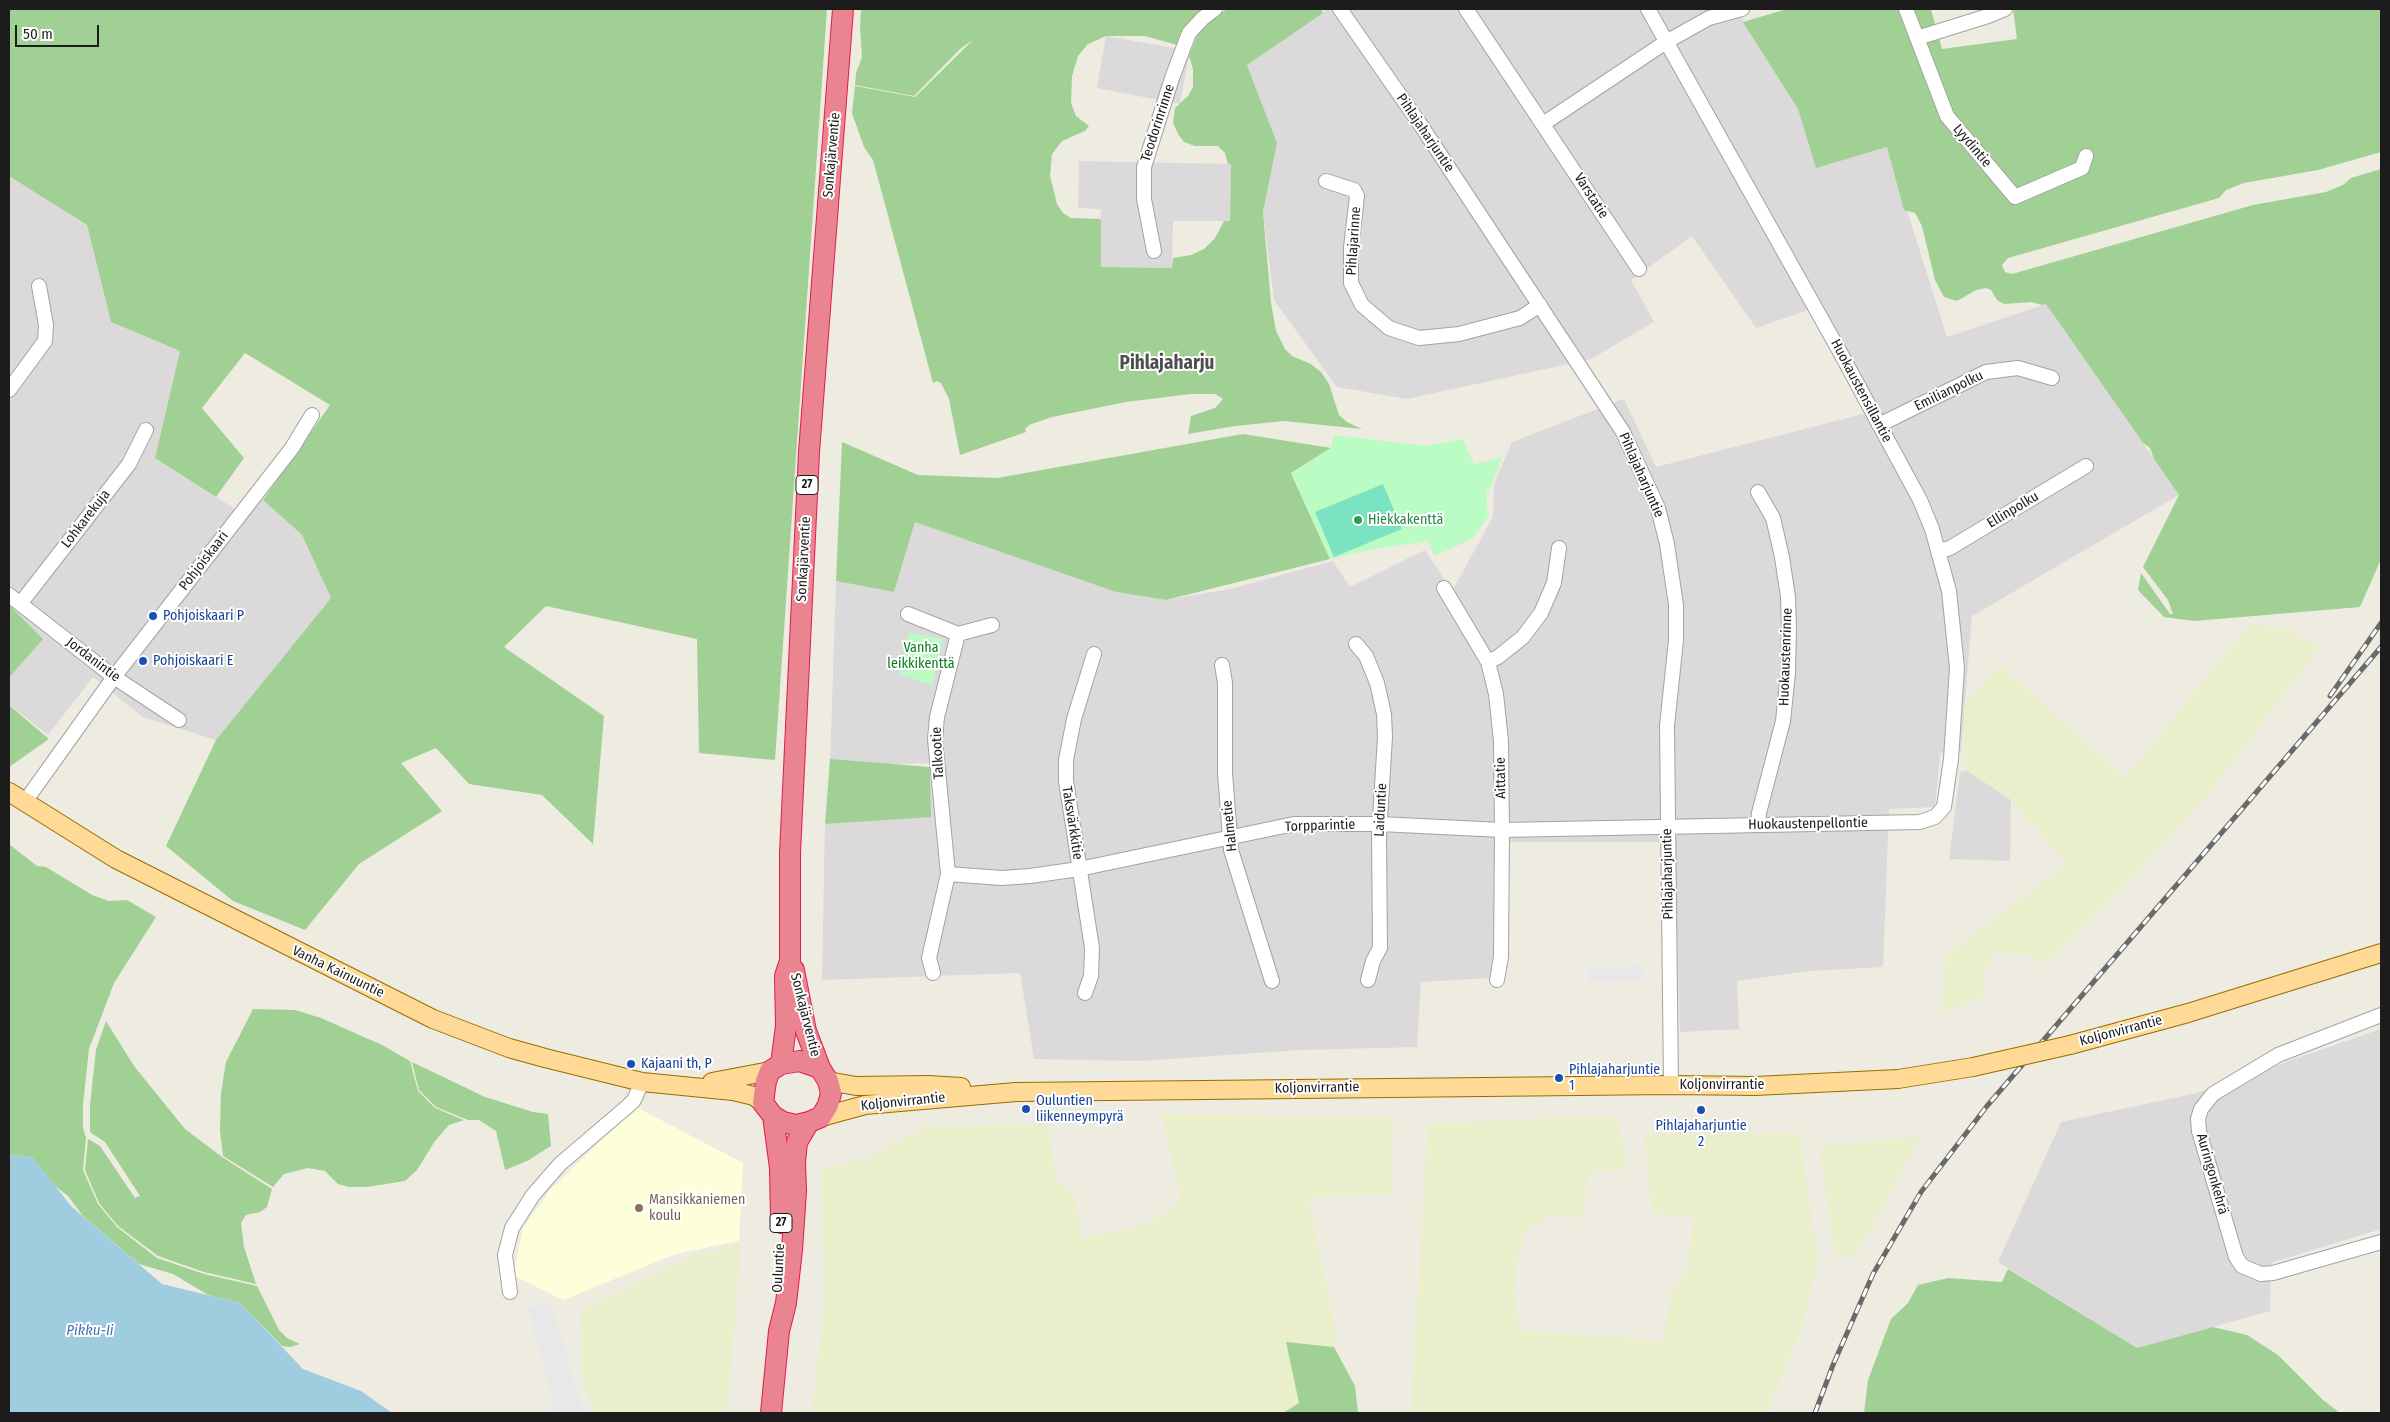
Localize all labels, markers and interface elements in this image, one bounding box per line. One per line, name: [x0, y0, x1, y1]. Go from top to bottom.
scale bar: [18, 15, 101, 47]
text: 50 m: [23, 25, 53, 43]
street label: Teodorinrinne: [1138, 82, 1178, 164]
street label: Pihlajaharjuntie: [1393, 91, 1457, 175]
street label: Sonkajärventie: [820, 112, 844, 198]
street label: Lyydintie: [1949, 121, 1995, 171]
street label: Varstatie: [1570, 170, 1612, 222]
street label: Pihlajarinne: [1343, 206, 1365, 276]
street label: Huokaustensillantie: [1827, 337, 1895, 445]
district label: Pihlajaharju: [1120, 353, 1214, 375]
street label: Emilianpolku: [1912, 367, 1986, 415]
street label: Pihlajaharjuntie: [1615, 430, 1667, 520]
road number: 27: [796, 476, 818, 494]
street label: Lohkarekuja: [58, 487, 114, 551]
street label: Ellinpolku: [1984, 488, 2042, 532]
place label: Hiekkakenttä: [1368, 512, 1443, 528]
marker: Hiekkakenttä: [1352, 514, 1364, 526]
street label: Sonkajärventie: [793, 516, 815, 602]
street label: Pohjoiskaari: [176, 528, 232, 594]
place label: Pohjoiskaari P: [163, 608, 244, 624]
street label: Huokaustenrinne: [1776, 608, 1796, 706]
marker: Pohjoiskaari P: [147, 610, 159, 622]
street label: Jordanintie: [63, 634, 123, 686]
park label: Vanha leikkikenttä: [887, 640, 955, 672]
place label: Pohjoiskaari E: [153, 653, 233, 669]
marker: Pohjoiskaari E: [137, 655, 149, 667]
street label: Talkootie: [928, 726, 948, 780]
street label: Aittatie: [1492, 757, 1510, 799]
street label: Laiduntie: [1371, 783, 1391, 837]
street label: Taksvärkkitie: [1058, 785, 1086, 861]
street label: Halmetie: [1219, 799, 1241, 853]
street label: Huokaustenpellontie: [1748, 815, 1868, 833]
street label: Torpparintie: [1285, 816, 1355, 836]
street label: Pihlajaharjuntie: [1659, 828, 1677, 920]
street label: Vanha Kainuuntie: [289, 942, 387, 1002]
street label: Sonkajärventie: [787, 971, 823, 1059]
street label: Koljonvirrantie: [2078, 1012, 2164, 1050]
place label: Kajaani th, P: [641, 1056, 712, 1072]
marker: Kajaani th, P: [625, 1058, 637, 1070]
place label: Pihlajaharjuntie 1: [1569, 1062, 1660, 1094]
marker: Pihlajaharjuntie 1: [1553, 1072, 1565, 1084]
street label: Koljonvirrantie: [1680, 1077, 1764, 1093]
street label: Koljonvirrantie: [1274, 1079, 1360, 1097]
street label: Koljonvirrantie: [860, 1089, 946, 1115]
place label: Ouluntien liikenneympyrä: [1036, 1093, 1124, 1126]
marker: Ouluntien liikenneympyrä: [1020, 1103, 1032, 1115]
marker: Pihlajaharjuntie 2: [1695, 1104, 1707, 1116]
place label: Pihlajaharjuntie 2: [1655, 1118, 1747, 1150]
street label: Auringonkehrä: [2192, 1132, 2232, 1216]
place label: Mansikkaniemen koulu: [649, 1192, 745, 1224]
marker: Mansikkaniemen koulu: [633, 1202, 645, 1214]
road number: 27: [770, 1214, 792, 1232]
street label: Ouluntie: [769, 1243, 789, 1293]
water label: Pikku-Ii: [66, 1322, 114, 1340]

